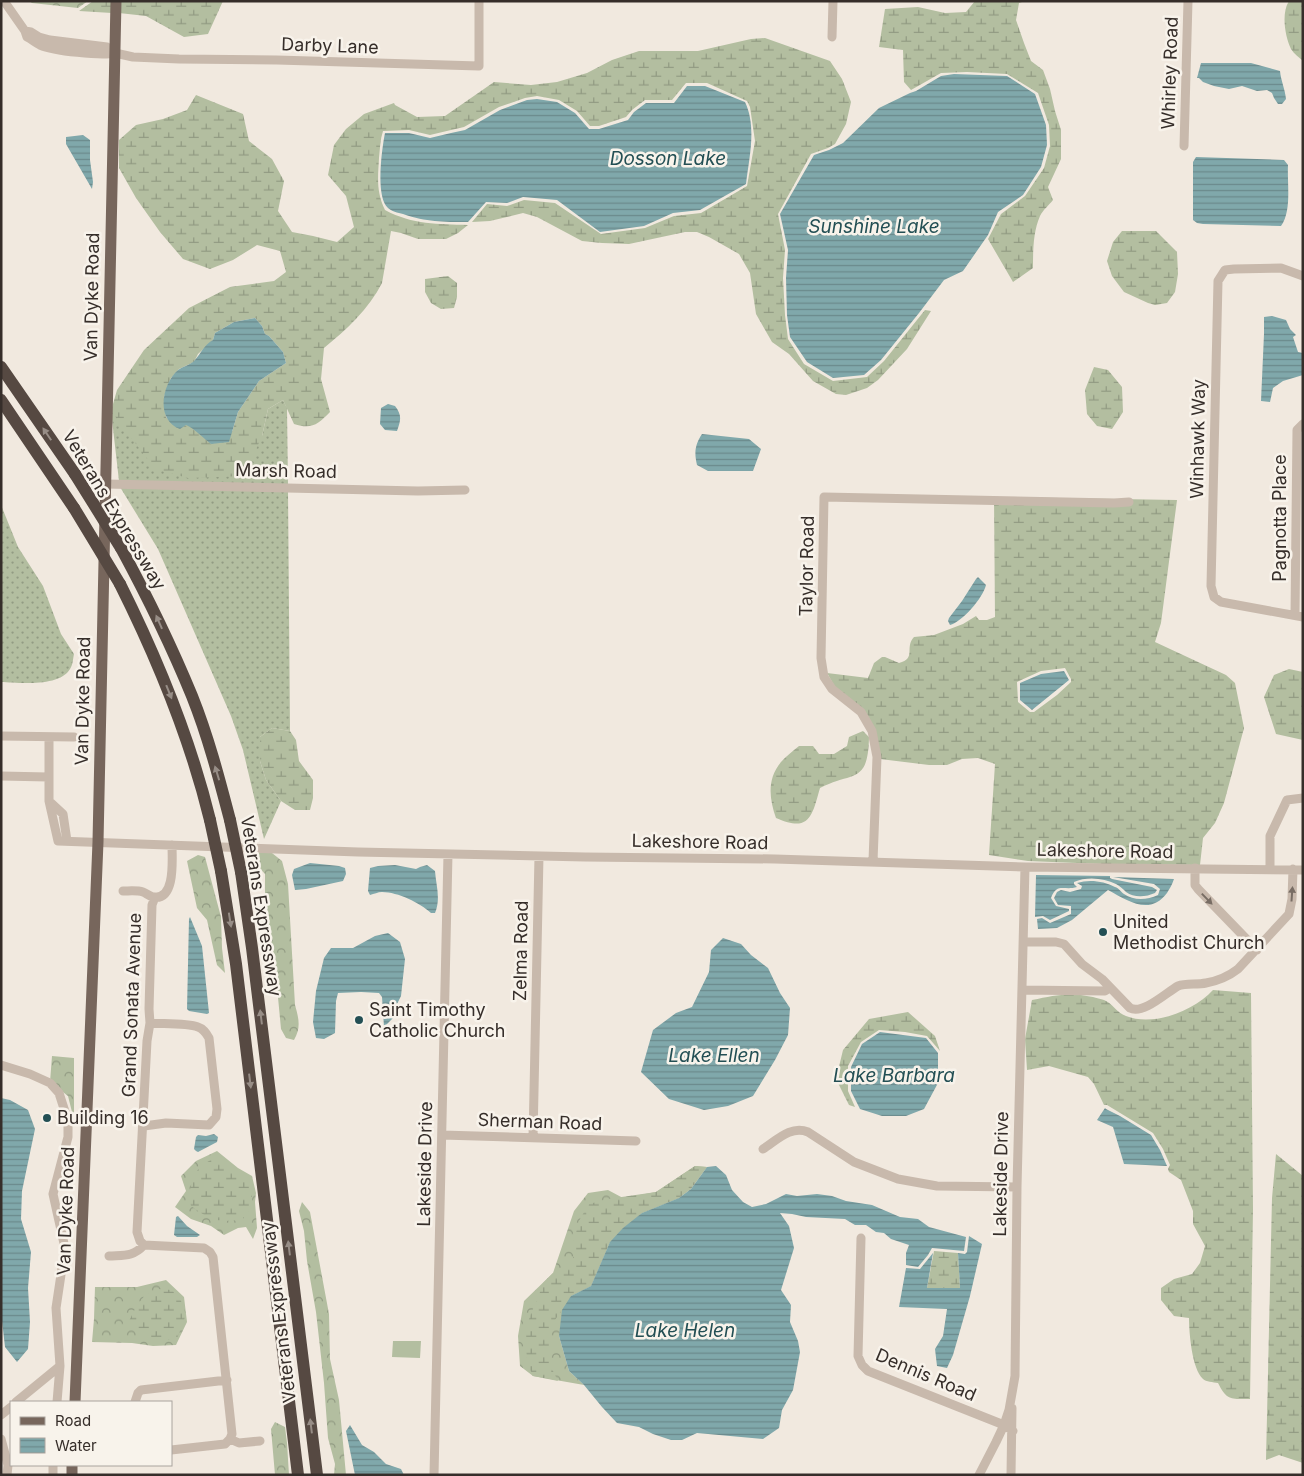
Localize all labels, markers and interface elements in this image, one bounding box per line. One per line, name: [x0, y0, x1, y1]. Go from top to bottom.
street label: Whirley Road: [1157, 16, 1182, 130]
street label: Darby Lane: [281, 33, 379, 58]
water label: Dosson Lake: [610, 147, 726, 170]
water label: Sunshine Lake: [808, 215, 940, 238]
street label: Van Dyke Road: [80, 232, 103, 362]
street label: Winhawk Way: [1186, 379, 1209, 499]
street label: Veterans Expressway: [58, 426, 170, 593]
one-way arrow: [42, 427, 52, 441]
street label: Pagnotta Place: [1269, 454, 1290, 582]
street label: Marsh Road: [235, 459, 337, 482]
street label: Taylor Road: [795, 515, 818, 617]
one-way arrow: [155, 614, 164, 629]
street label: Van Dyke Road: [71, 636, 94, 766]
one-way arrow: [166, 685, 174, 699]
one-way arrow: [213, 765, 221, 780]
street label: Veterans Expressway: [237, 814, 286, 998]
street label: Lakeshore Road: [632, 830, 769, 853]
street label: Lakeshore Road: [1037, 839, 1174, 862]
one-way arrow: [1289, 886, 1297, 902]
one-way arrow: [1201, 892, 1213, 904]
street label: Zelma Road: [509, 901, 532, 1001]
place label: United Methodist Church: [1113, 911, 1265, 953]
street label: Grand Sonata Avenue: [118, 912, 145, 1098]
one-way arrow: [226, 912, 234, 928]
marker: United Methodist Church: [1097, 926, 1109, 938]
place label: Saint Timothy Catholic Church: [369, 999, 506, 1041]
one-way arrow: [257, 1009, 265, 1025]
marker: Saint Timothy Catholic Church: [353, 1014, 365, 1026]
water label: Lake Ellen: [668, 1044, 760, 1067]
water label: Lake Barbara: [833, 1064, 955, 1087]
one-way arrow: [246, 1073, 254, 1089]
street label: Lakeside Drive: [413, 1101, 436, 1227]
place label: Building 16: [57, 1107, 149, 1128]
street label: Sherman Road: [477, 1109, 603, 1134]
street label: Lakeside Drive: [989, 1111, 1012, 1237]
marker: Building 16: [41, 1112, 53, 1124]
street label: Van Dyke Road: [53, 1146, 78, 1276]
street label: Veterans Expressway: [257, 1220, 300, 1404]
one-way arrow: [285, 1240, 293, 1256]
water label: Lake Helen: [635, 1319, 735, 1342]
street label: Dennis Road: [873, 1344, 980, 1405]
legend: [10, 1401, 172, 1466]
text: Road: [55, 1411, 91, 1430]
one-way arrow: [307, 1418, 315, 1434]
text: Water: [55, 1436, 97, 1455]

